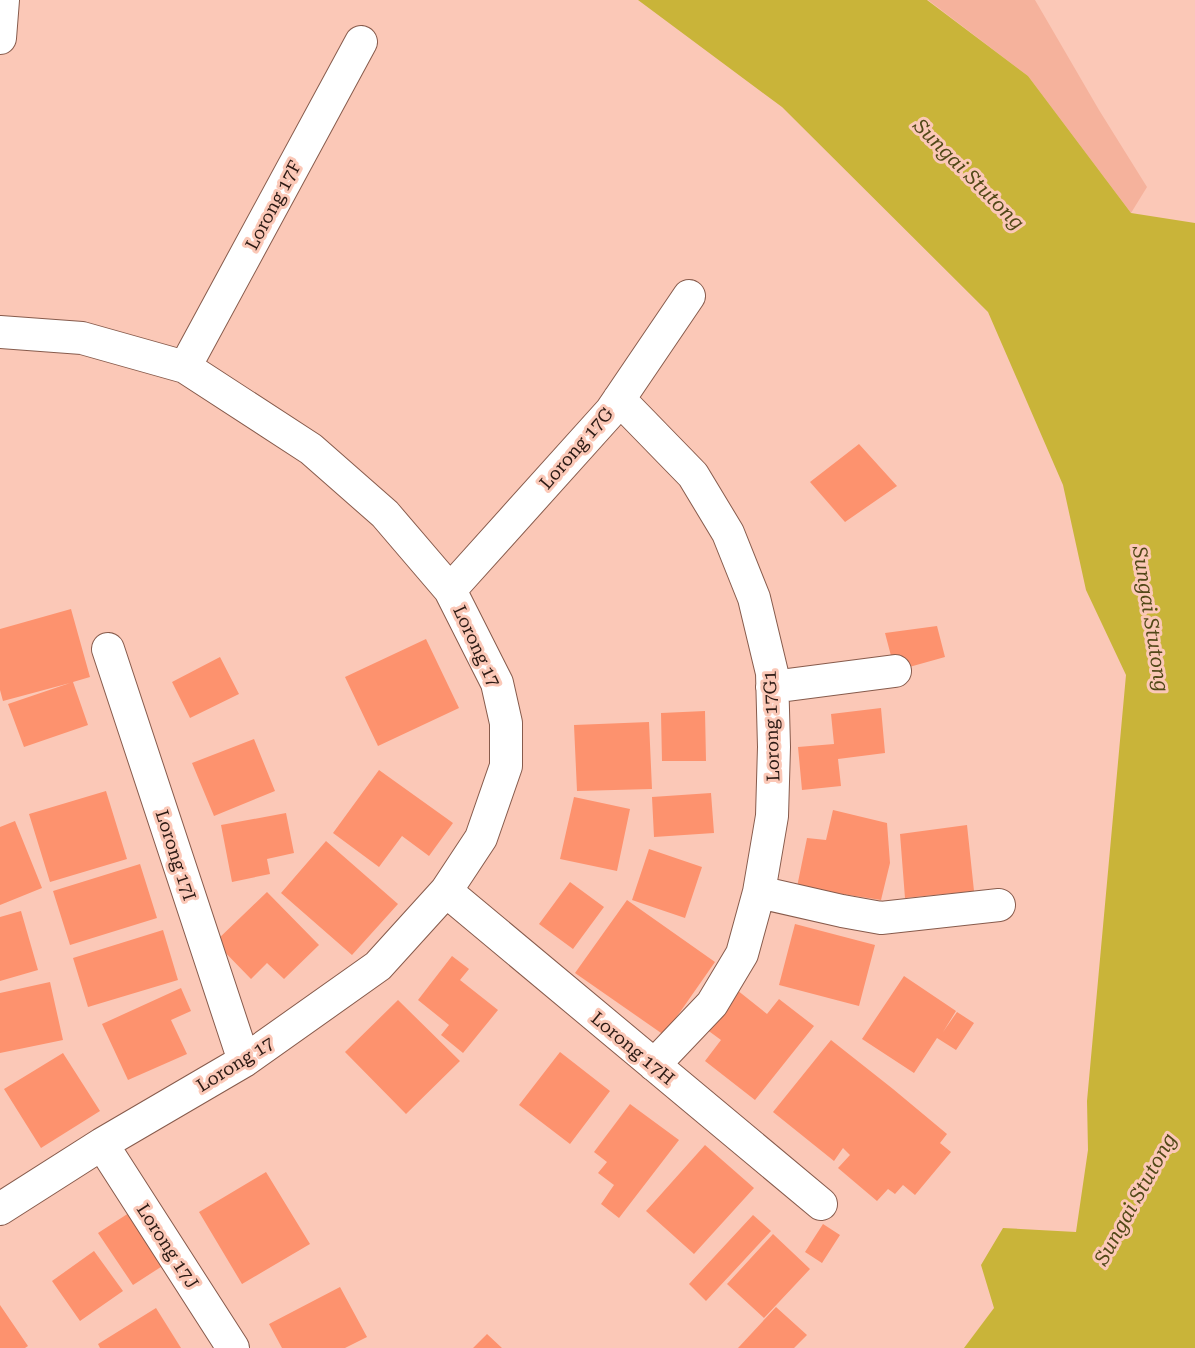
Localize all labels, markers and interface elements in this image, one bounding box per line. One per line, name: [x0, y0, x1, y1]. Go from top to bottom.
water label: Sungai Stutong: [908, 113, 1030, 235]
street label: Lorong 17F: [241, 157, 305, 253]
street label: Lorong 17G: [535, 403, 617, 493]
water label: Sungai Stutong: [1127, 543, 1174, 694]
street label: Lorong 17: [449, 602, 505, 690]
street label: Lorong 17G1: [759, 670, 783, 782]
street label: Lorong 17I: [152, 807, 200, 903]
street label: Lorong 17H: [587, 1007, 679, 1089]
street label: Lorong 17: [192, 1032, 278, 1096]
water label: Sungai Stutong: [1088, 1129, 1181, 1270]
street label: Lorong 17J: [133, 1199, 203, 1293]

